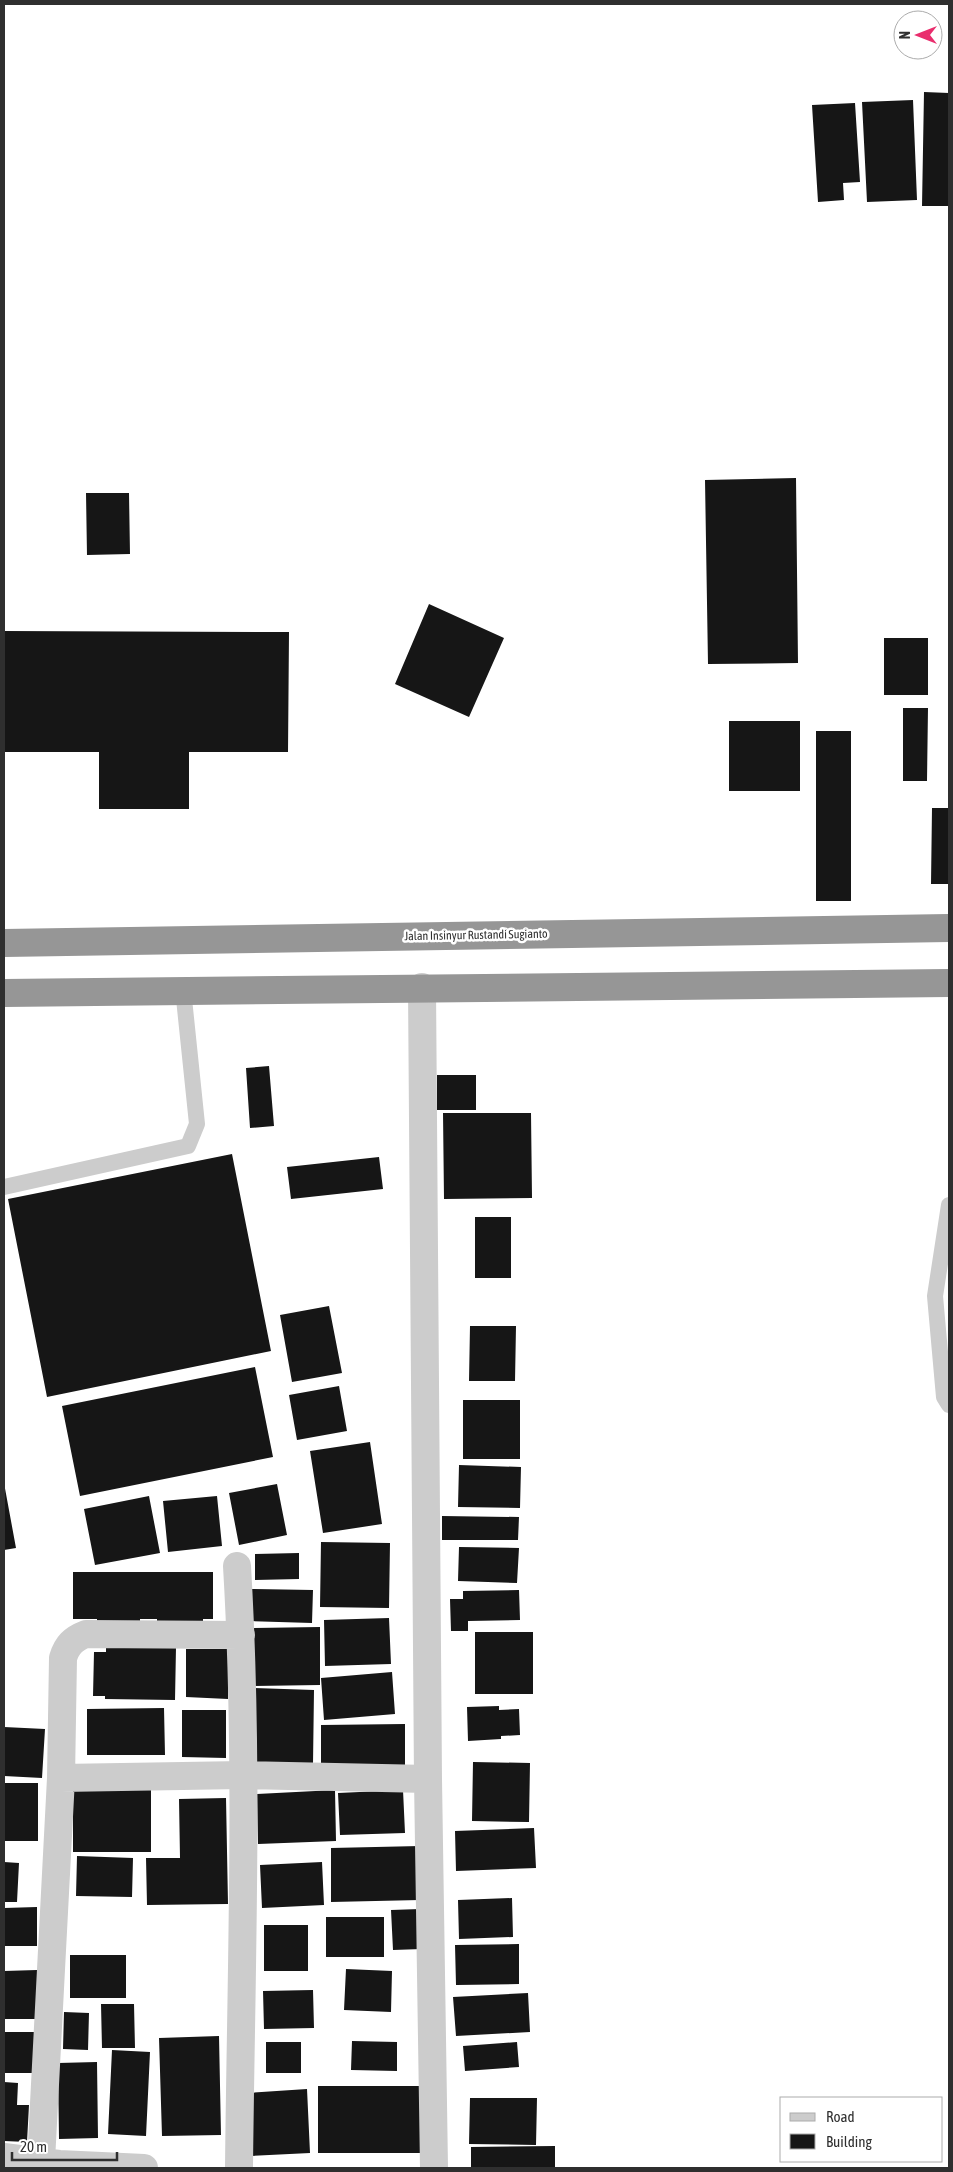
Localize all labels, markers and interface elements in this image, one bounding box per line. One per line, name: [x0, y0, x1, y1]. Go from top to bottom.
north arrow: [893, 10, 943, 60]
text: N: [897, 31, 913, 39]
street label: Jalan Insinyur Rustandi Sugianto: [404, 927, 548, 943]
legend: [780, 2097, 943, 2162]
text: Road: [826, 2108, 855, 2125]
scale bar: [12, 2130, 118, 2162]
text: Building: [826, 2133, 872, 2150]
text: 20 m: [20, 2138, 47, 2155]

